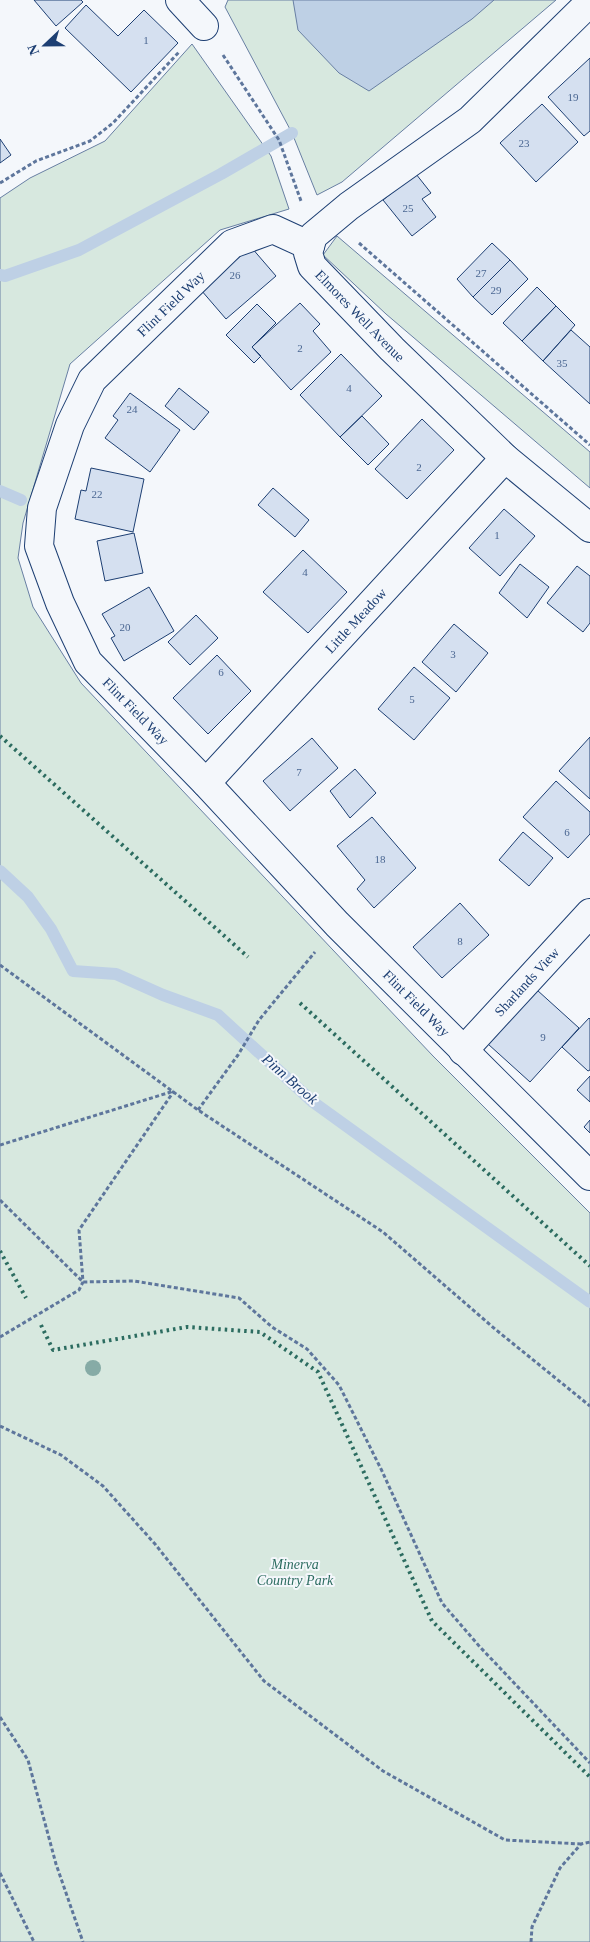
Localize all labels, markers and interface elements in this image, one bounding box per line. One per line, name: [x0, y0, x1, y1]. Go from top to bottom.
north arrow: [20, 20, 70, 70]
house number: 1: [143, 34, 149, 46]
text: N: [25, 42, 42, 57]
house number: 19: [568, 91, 579, 103]
house number: 23: [519, 137, 530, 149]
house number: 25: [403, 202, 414, 214]
street label: Elmores Well Avenue: [312, 267, 408, 364]
house number: 27: [476, 267, 487, 279]
street label: Flint Field Way: [134, 268, 208, 340]
house number: 26: [230, 269, 241, 281]
house number: 29: [491, 284, 502, 296]
house number: 2: [297, 342, 303, 354]
house number: 35: [557, 357, 568, 369]
house number: 4: [346, 382, 352, 394]
house number: 24: [127, 403, 138, 415]
house number: 2: [416, 461, 422, 473]
house number: 22: [92, 488, 103, 500]
house number: 1: [494, 529, 500, 541]
house number: 4: [302, 566, 308, 578]
street label: Little Meadow: [322, 584, 390, 656]
house number: 20: [120, 621, 131, 633]
house number: 3: [450, 648, 456, 660]
house number: 6: [218, 666, 224, 678]
street label: Flint Field Way: [100, 675, 172, 748]
house number: 5: [409, 693, 415, 705]
house number: 7: [296, 766, 302, 778]
house number: 6: [564, 826, 570, 838]
house number: 18: [375, 853, 386, 865]
house number: 8: [457, 935, 463, 947]
street label: Sharlands View: [491, 944, 563, 1019]
street label: Flint Field Way: [380, 967, 453, 1039]
house number: 9: [540, 1031, 546, 1043]
water label: Pinn Brook: [258, 1050, 321, 1108]
park label: Minerva Country Park: [257, 1557, 334, 1588]

